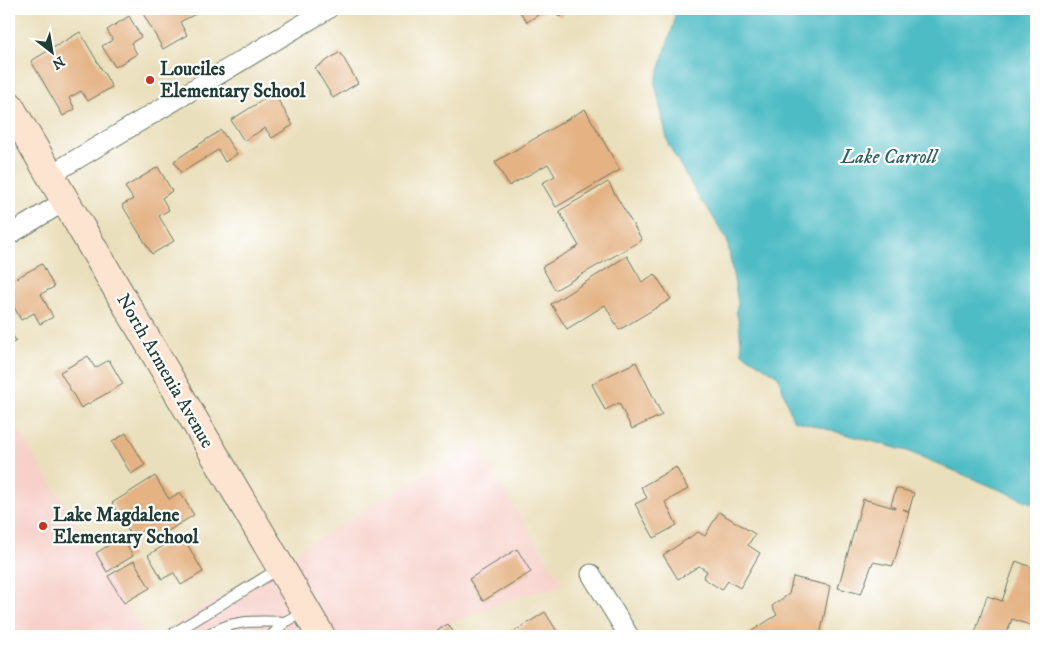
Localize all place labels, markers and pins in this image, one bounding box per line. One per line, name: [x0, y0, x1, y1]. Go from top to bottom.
place label: Louciles Elementary School: [160, 58, 306, 103]
marker: Louciles Elementary School: [144, 74, 156, 86]
place label: Lake Magdalene Elementary School: [53, 504, 199, 549]
marker: Lake Magdalene Elementary School: [37, 520, 49, 532]

